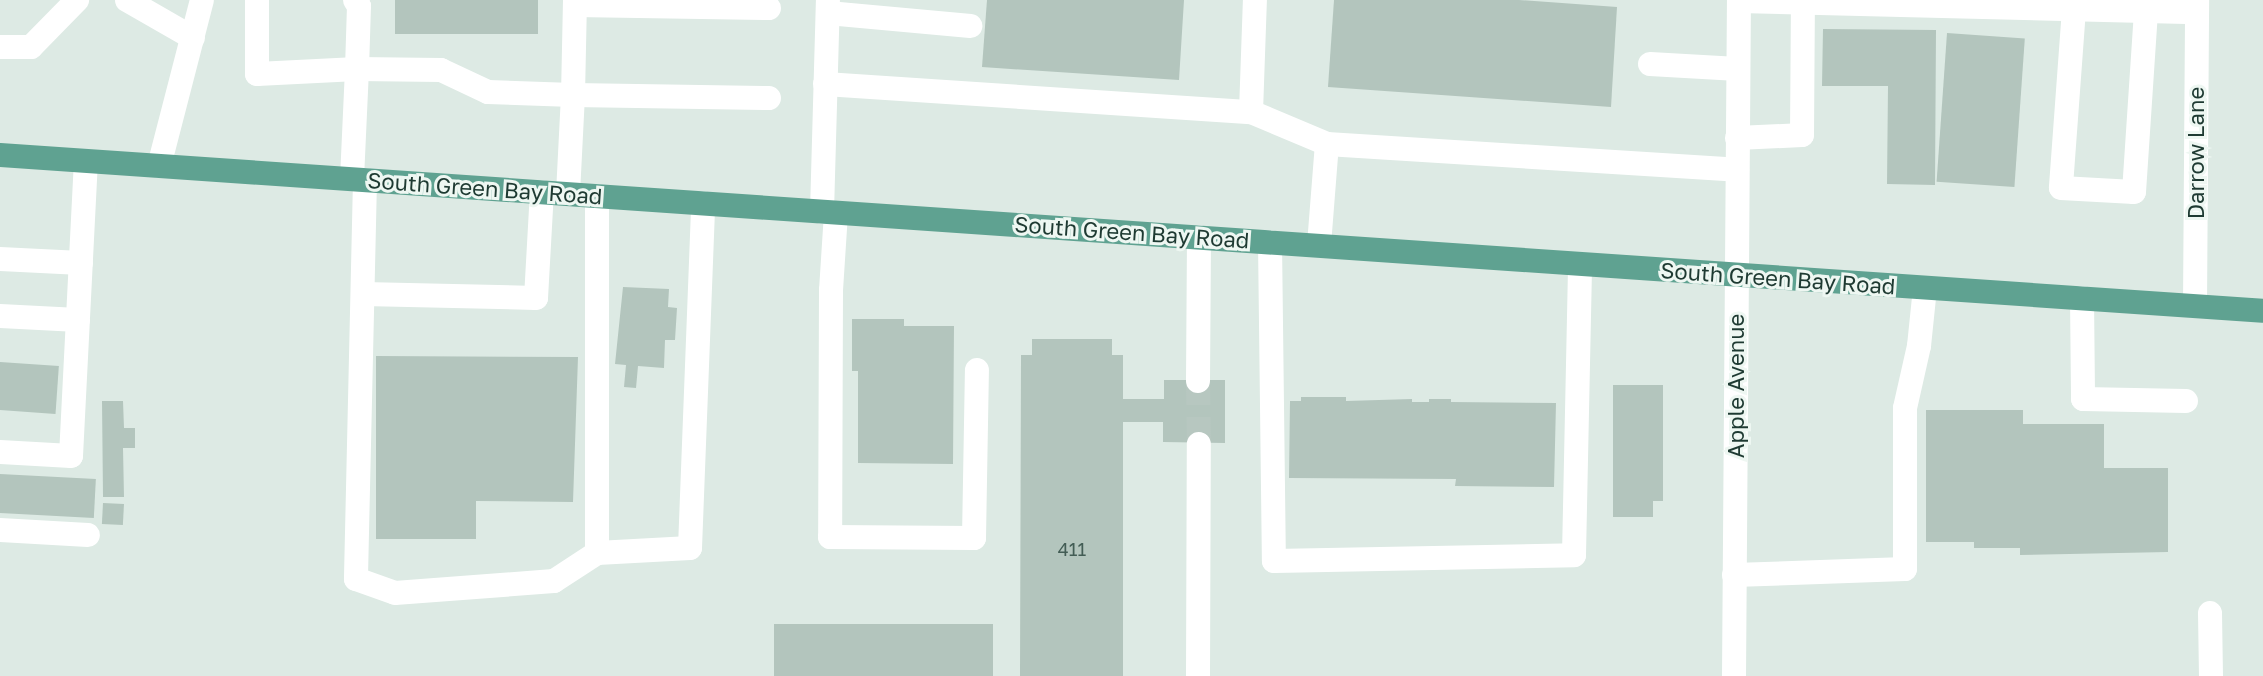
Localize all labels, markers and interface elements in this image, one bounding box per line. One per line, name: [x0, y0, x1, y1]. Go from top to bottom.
street label: Darrow Lane: [2183, 87, 2209, 219]
street label: South Green Bay Road: [367, 167, 603, 209]
street label: South Green Bay Road: [1014, 211, 1250, 253]
street label: South Green Bay Road: [1660, 257, 1896, 299]
street label: Apple Avenue: [1723, 314, 1749, 458]
house number: 411: [1058, 538, 1086, 560]

